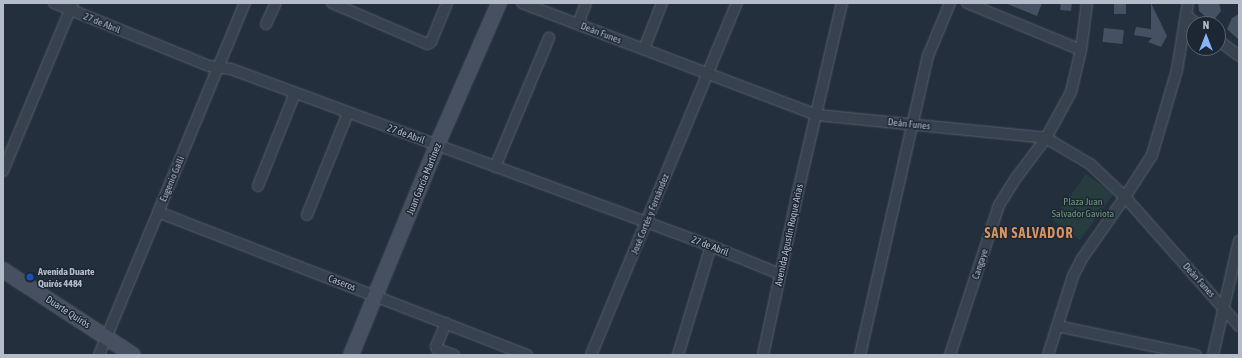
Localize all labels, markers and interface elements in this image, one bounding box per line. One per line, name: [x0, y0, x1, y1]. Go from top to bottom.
street label: 27 de Abril: [82, 10, 122, 36]
north arrow: [1186, 16, 1226, 56]
text: N: [1203, 19, 1209, 31]
street label: Deán Funes: [579, 20, 623, 46]
street label: Deán Funes: [887, 116, 931, 132]
street label: 27 de Abril: [386, 122, 426, 146]
street label: Juan García Martínez: [404, 141, 444, 217]
street label: Eugenio Galli: [157, 154, 187, 204]
street label: José Cortés y Fernández: [628, 172, 672, 256]
street label: Avenida Agustín Roque Arias: [772, 183, 806, 287]
park label: Plaza Juan Salvador Gaviota: [1052, 195, 1114, 218]
district label: SAN SALVADOR: [985, 225, 1073, 241]
street label: 27 de Abril: [690, 233, 730, 259]
street label: Cangaye: [969, 247, 991, 281]
street label: Deán Funes: [1180, 260, 1218, 300]
place label: Avenida Duarte Quirós 4484: [38, 265, 95, 288]
marker: Avenida Duarte Quirós 4484: [25, 272, 35, 282]
street label: Caseros: [327, 272, 357, 294]
street label: Duarte Quirós: [43, 293, 93, 331]

